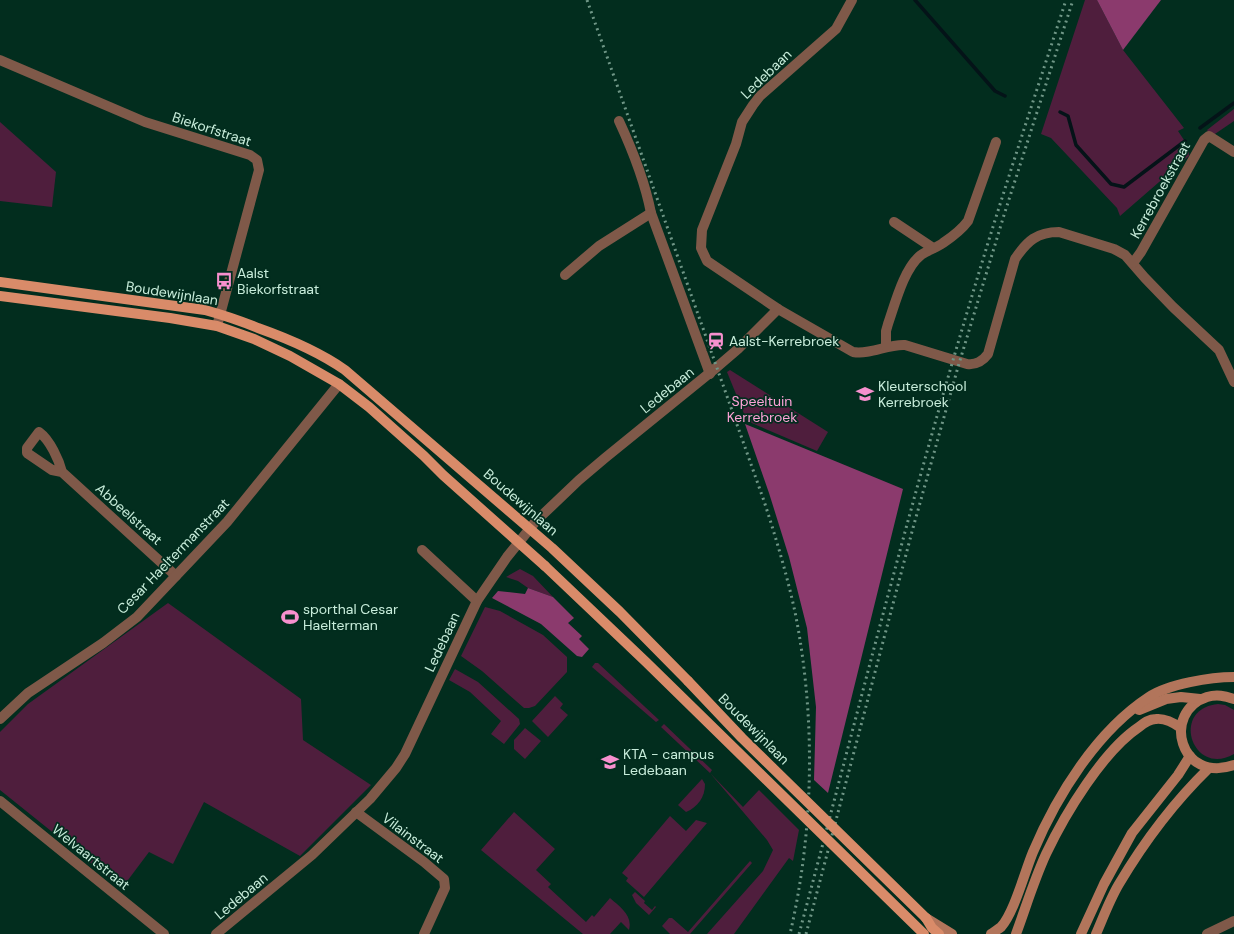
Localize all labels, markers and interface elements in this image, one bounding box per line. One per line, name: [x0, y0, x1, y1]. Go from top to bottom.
street label: Ledebaan: [737, 45, 795, 103]
street label: Biekorfstraat: [170, 108, 254, 150]
street label: Kerrebroekstraat: [1126, 138, 1194, 242]
place label: Aalst Biekorfstraat: [237, 264, 319, 298]
bus stop icon: Aalst Biekorfstraat: [214, 271, 234, 291]
street label: Boudewijnlaan: [125, 277, 219, 309]
station icon: Aalst-Kerrebroek: [706, 331, 726, 351]
place label: Aalst-Kerrebroek: [729, 332, 839, 350]
street label: Ledebaan: [637, 363, 697, 417]
place label: Kleuterschool Kerrebroek: [878, 377, 967, 411]
school or university icon: Kleuterschool Kerrebroek: [855, 384, 875, 404]
park label: Speeltuin Kerrebroek: [727, 392, 797, 426]
street label: Boudewijnlaan: [480, 465, 562, 539]
street label: Abbeelstraat: [92, 479, 166, 549]
street label: Cesar Haeltermanstraat: [113, 494, 233, 618]
place label: sporthal Cesar Haelterman: [303, 600, 398, 634]
sports icon: sporthal Cesar Haelterman: [280, 607, 300, 627]
street label: Ledebaan: [420, 609, 464, 675]
street label: Boudewijnlaan: [715, 690, 793, 768]
place label: KTA - campus Ledebaan: [623, 745, 714, 779]
school or university icon: KTA - campus Ledebaan: [600, 752, 620, 772]
street label: Vilainstraat: [379, 809, 447, 867]
street label: Welvaartstraat: [49, 820, 133, 894]
street label: Ledebaan: [211, 869, 271, 923]

